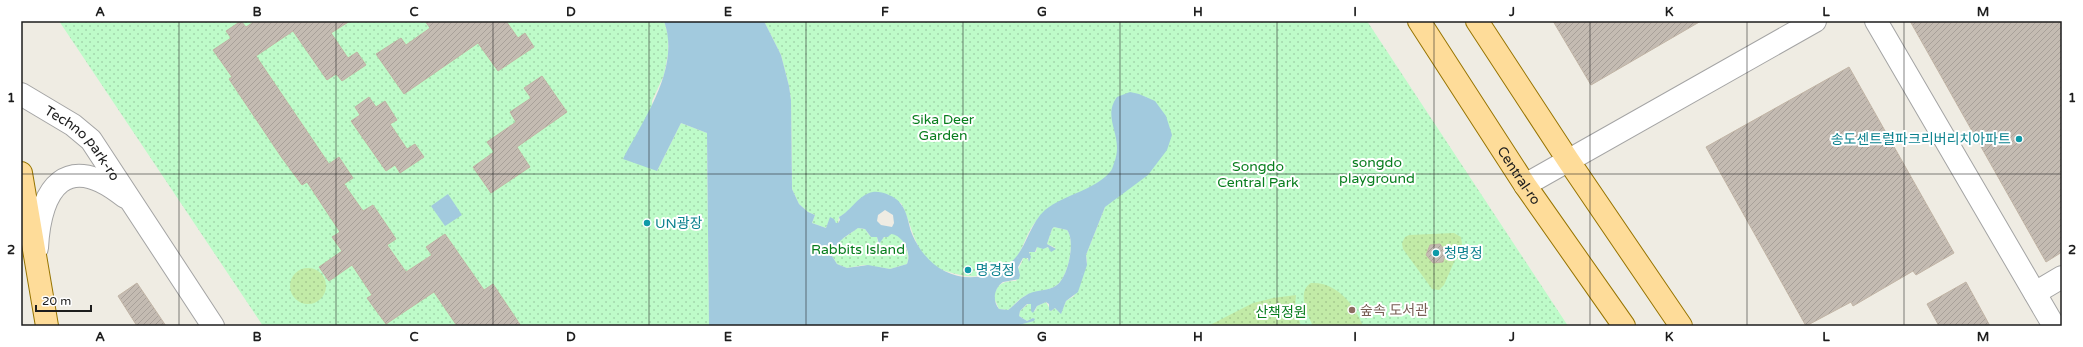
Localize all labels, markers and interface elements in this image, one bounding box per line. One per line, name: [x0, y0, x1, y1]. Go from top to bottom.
text: A: [95, 4, 105, 20]
text: B: [252, 4, 262, 20]
text: C: [409, 4, 419, 20]
text: D: [566, 4, 576, 20]
text: E: [724, 4, 732, 20]
text: F: [881, 4, 889, 20]
text: G: [1037, 4, 1047, 20]
text: H: [1193, 4, 1203, 20]
text: I: [1353, 4, 1357, 20]
text: J: [1508, 4, 1515, 20]
text: K: [1665, 4, 1674, 20]
text: L: [1822, 4, 1830, 20]
text: M: [1977, 4, 1989, 20]
text: 1: [7, 90, 15, 106]
text: 1: [2068, 90, 2076, 106]
street label: Techno park-ro: [42, 102, 123, 184]
park label: Sika Deer Garden: [912, 111, 975, 144]
place label: 송도센트럴파크리버리치아파트: [1831, 131, 2011, 148]
marker: 송도센트럴파크리버리치아파트: [2014, 134, 2024, 144]
street label: Central-ro: [1493, 143, 1544, 208]
park label: songdo playground: [1339, 154, 1415, 187]
park label: Songdo Central Park: [1217, 158, 1299, 191]
place label: UN광장: [655, 215, 703, 232]
marker: UN광장: [642, 218, 652, 228]
park label: Rabbits Island: [811, 241, 905, 258]
text: 2: [7, 242, 15, 258]
text: 2: [2068, 242, 2076, 258]
place label: 청명정: [1444, 245, 1483, 262]
marker: 청명정: [1431, 248, 1441, 258]
place label: 명경정: [976, 262, 1015, 279]
marker: 명경정: [963, 265, 973, 275]
scale bar: [36, 287, 91, 313]
text: 20 m: [42, 294, 71, 308]
place label: 숲속 도서관: [1360, 302, 1428, 319]
park label: 산책정원: [1255, 304, 1307, 321]
marker: 숲속 도서관: [1347, 305, 1357, 315]
text: A: [95, 329, 105, 345]
text: B: [252, 329, 262, 345]
text: C: [409, 329, 419, 345]
text: D: [566, 329, 576, 345]
text: E: [724, 329, 732, 345]
text: F: [881, 329, 889, 345]
text: G: [1037, 329, 1047, 345]
text: H: [1193, 329, 1203, 345]
text: I: [1353, 329, 1357, 345]
text: J: [1508, 329, 1515, 345]
text: K: [1665, 329, 1674, 345]
text: L: [1822, 329, 1830, 345]
text: M: [1977, 329, 1989, 345]

